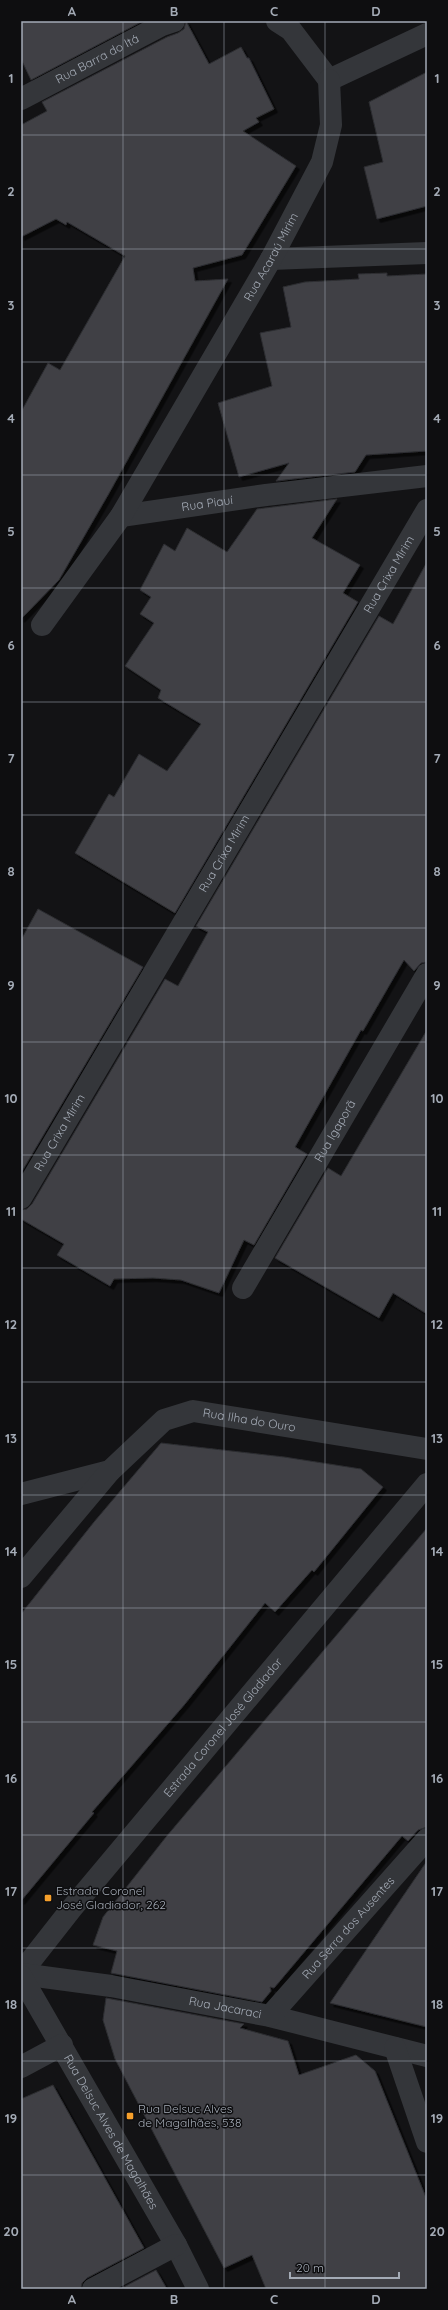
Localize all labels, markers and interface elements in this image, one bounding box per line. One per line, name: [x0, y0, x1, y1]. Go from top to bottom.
text: A: [68, 3, 77, 19]
text: B: [170, 3, 178, 19]
text: C: [270, 3, 278, 19]
text: D: [371, 3, 381, 19]
street label: Rua Barra do Itá: [53, 31, 141, 87]
text: 1: [8, 70, 14, 86]
text: 1: [434, 70, 440, 86]
text: 2: [7, 183, 15, 199]
text: 2: [433, 183, 441, 199]
street label: Rua Acaraú Mirim: [240, 210, 301, 304]
text: 3: [8, 297, 15, 313]
text: 3: [434, 297, 441, 313]
text: 4: [7, 410, 15, 426]
text: 4: [433, 410, 441, 426]
street label: Rua Piauí: [180, 492, 234, 514]
text: 5: [7, 523, 15, 539]
text: 5: [433, 523, 441, 539]
street label: Rua Crixa Mirim: [360, 533, 417, 616]
text: 6: [7, 637, 15, 653]
text: 6: [433, 637, 441, 653]
text: 7: [7, 750, 15, 766]
text: 7: [433, 750, 441, 766]
street label: Rua Crixa Mirim: [195, 812, 253, 895]
text: 8: [7, 863, 15, 879]
text: 8: [433, 863, 441, 879]
text: 9: [7, 977, 15, 993]
text: 9: [433, 977, 441, 993]
text: 10: [4, 1090, 18, 1106]
text: 10: [430, 1090, 444, 1106]
street label: Rua Crixa Mirim: [31, 1091, 88, 1174]
street label: Rua Igaporã: [311, 1097, 359, 1164]
text: 11: [6, 1203, 16, 1219]
text: 11: [432, 1203, 442, 1219]
text: 12: [5, 1316, 17, 1332]
text: 12: [431, 1316, 443, 1332]
street label: Rua Ilha do Ouro: [202, 1405, 297, 1435]
text: 13: [5, 1430, 17, 1446]
text: 13: [431, 1430, 443, 1446]
text: 14: [5, 1543, 18, 1559]
text: 14: [431, 1543, 444, 1559]
street label: Estrada Coronel José Gladiador: [160, 1654, 286, 1800]
text: 15: [5, 1656, 17, 1672]
text: 15: [431, 1656, 443, 1672]
text: 16: [5, 1770, 17, 1786]
text: 16: [431, 1770, 443, 1786]
street label: Rua Serra dos Ausentes: [298, 1873, 398, 1982]
text: 17: [5, 1883, 17, 1899]
place label: Estrada Coronel José Gladiador, 262: [56, 1883, 166, 1912]
text: 17: [431, 1883, 443, 1899]
marker: Estrada Coronel José Gladiador, 262: [43, 1893, 53, 1903]
street label: Rua Jacaraci: [188, 1993, 263, 2021]
text: 18: [5, 1996, 17, 2012]
text: 18: [431, 1996, 443, 2012]
street label: Rua Delsuc Alves de Magalhães: [61, 2052, 162, 2212]
place label: Rua Delsuc Alves de Magalhães, 538: [138, 2101, 241, 2130]
text: 19: [5, 2110, 17, 2126]
text: 19: [431, 2110, 443, 2126]
marker: Rua Delsuc Alves de Magalhães, 538: [125, 2111, 135, 2121]
text: 20: [3, 2223, 19, 2239]
text: 20: [429, 2223, 445, 2239]
scale bar: [290, 2254, 399, 2280]
text: 20 m: [296, 2260, 324, 2275]
text: A: [68, 2291, 77, 2307]
text: B: [170, 2291, 178, 2307]
text: C: [270, 2291, 278, 2307]
text: D: [371, 2291, 381, 2307]

